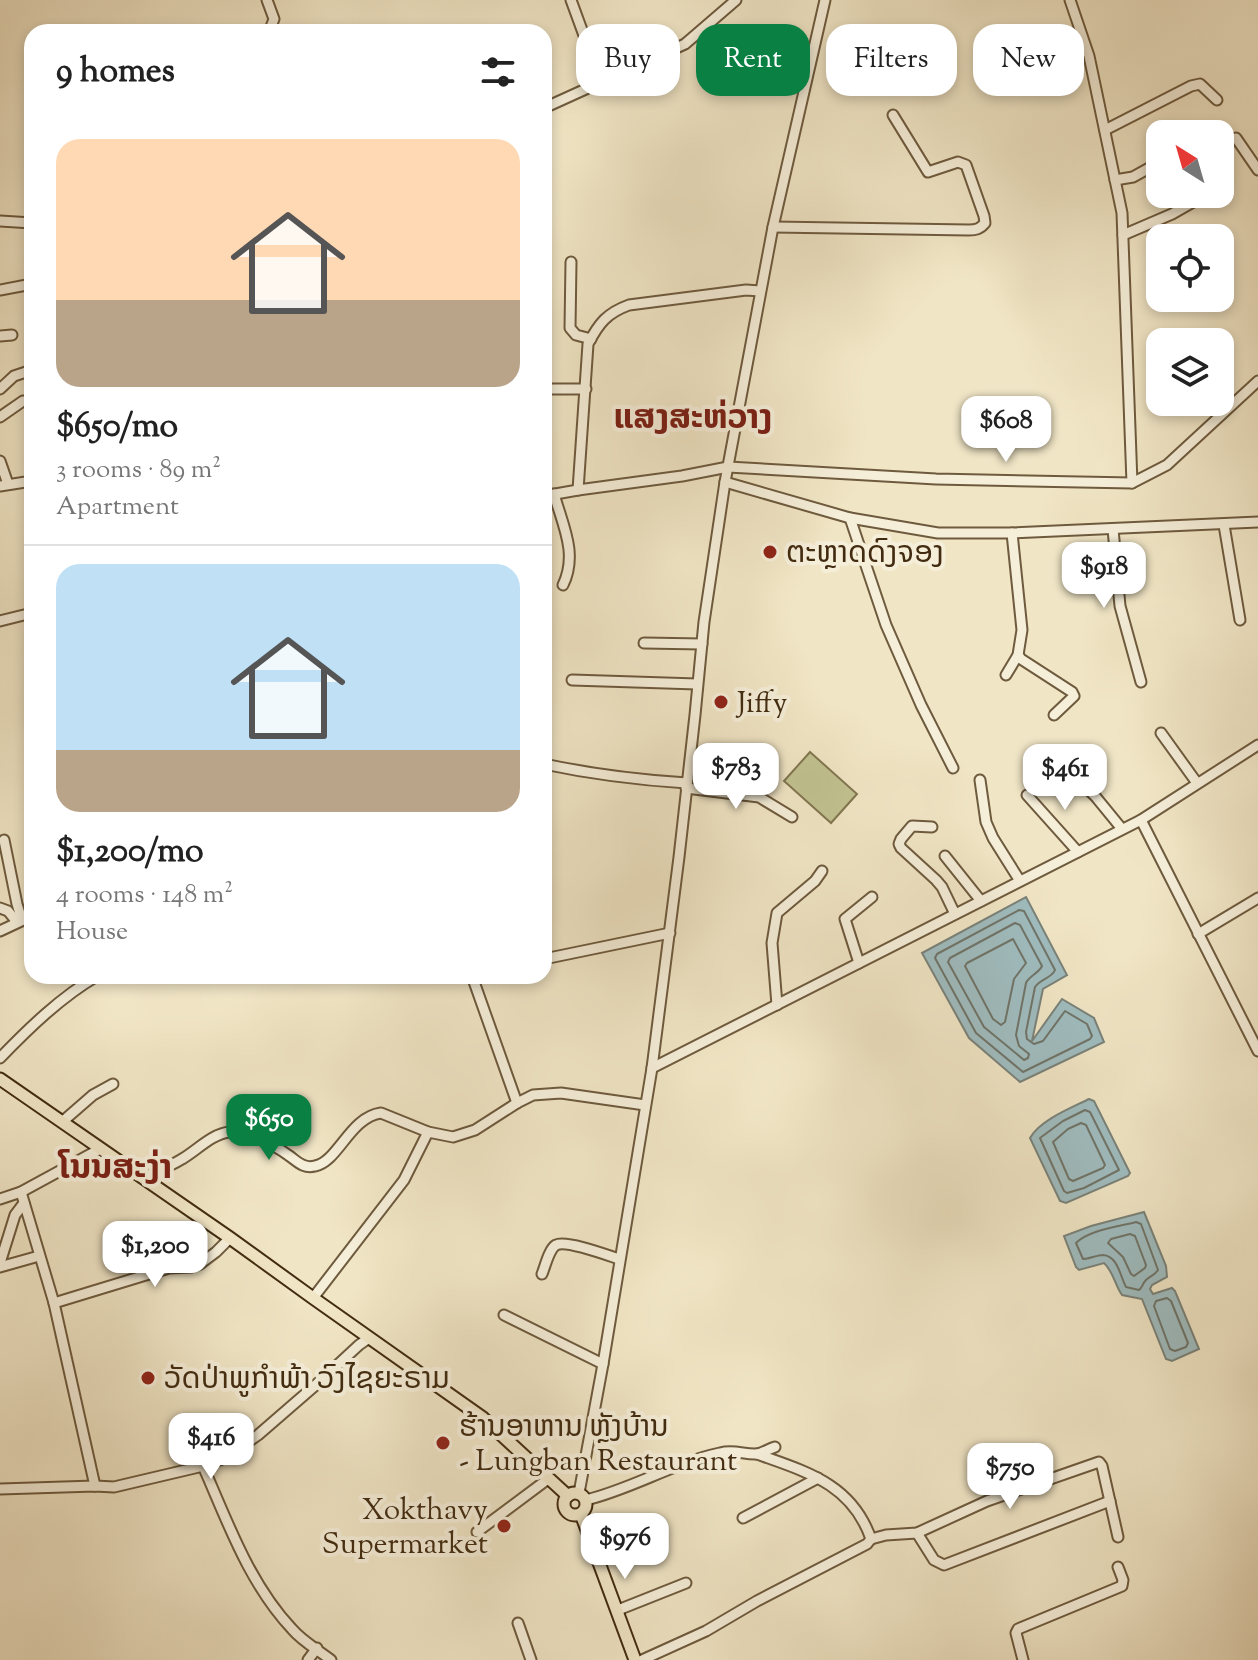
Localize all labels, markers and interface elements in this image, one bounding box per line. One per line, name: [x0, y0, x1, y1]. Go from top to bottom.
chip: Buy: [576, 24, 680, 96]
chip: Rent: [696, 24, 810, 96]
chip: Filters: [826, 24, 957, 96]
chip: New: [973, 24, 1084, 96]
text: 9 homes: [56, 48, 175, 97]
icon: filters: [476, 50, 520, 94]
north arrow: [1146, 120, 1234, 208]
map controls: [1146, 120, 1234, 416]
icon: home: [216, 191, 360, 335]
button: locate: [1146, 224, 1234, 312]
button: layers: [1146, 328, 1234, 416]
district label: ແສງສະຫ່ວາງ: [614, 395, 772, 444]
pin: $608: [959, 396, 1053, 464]
text: $650/mo: [56, 403, 178, 452]
text: $608: [979, 403, 1033, 440]
text: 3 rooms · 89 m²: [56, 452, 221, 489]
text: Apartment: [56, 489, 179, 526]
place label: ຕະຫຼາດດົງຈອງ: [786, 533, 944, 576]
pin: $918: [1057, 542, 1151, 610]
marker: ຕະຫຼາດດົງຈອງ: [761, 543, 779, 561]
text: $918: [1080, 549, 1128, 586]
icon: home: [216, 616, 360, 760]
place label: Jiffy: [735, 683, 787, 726]
marker: Jiffy: [712, 693, 730, 711]
pin: $783: [689, 743, 783, 811]
pin: $461: [1018, 744, 1112, 812]
text: $783: [711, 750, 761, 787]
text: $461: [1041, 751, 1089, 788]
text: $1,200/mo: [56, 828, 204, 877]
text: 4 rooms · 148 m²: [56, 877, 233, 914]
text: House: [56, 914, 128, 951]
pin: $650: [222, 1094, 316, 1162]
text: $650: [244, 1101, 294, 1138]
district label: ໂນນສະງ່າ: [57, 1145, 172, 1194]
pin: $1,200: [90, 1221, 220, 1289]
text: $1,200: [121, 1228, 189, 1265]
place label: ວັດປ່າພູກຳພ້າ ວົງໄຊຍະຣາມ: [164, 1359, 450, 1402]
marker: ວັດປ່າພູກຳພ້າ ວົງໄຊຍະຣາມ: [139, 1369, 157, 1387]
place label: ຮ້ານອາຫານ ຫຼັງບ້ານ - Lungban Restaurant: [459, 1407, 737, 1484]
pin: $416: [164, 1413, 258, 1481]
text: $416: [187, 1420, 235, 1457]
marker: ຮ້ານອາຫານ ຫຼັງບ້ານ - Lungban Restaurant: [434, 1434, 452, 1452]
pin: $750: [963, 1443, 1057, 1511]
text: $750: [985, 1450, 1035, 1487]
place label: Xokthavy Supermarket: [322, 1490, 488, 1567]
pin: $976: [578, 1513, 672, 1581]
marker: Xokthavy Supermarket: [495, 1517, 513, 1535]
text: $976: [599, 1520, 651, 1557]

